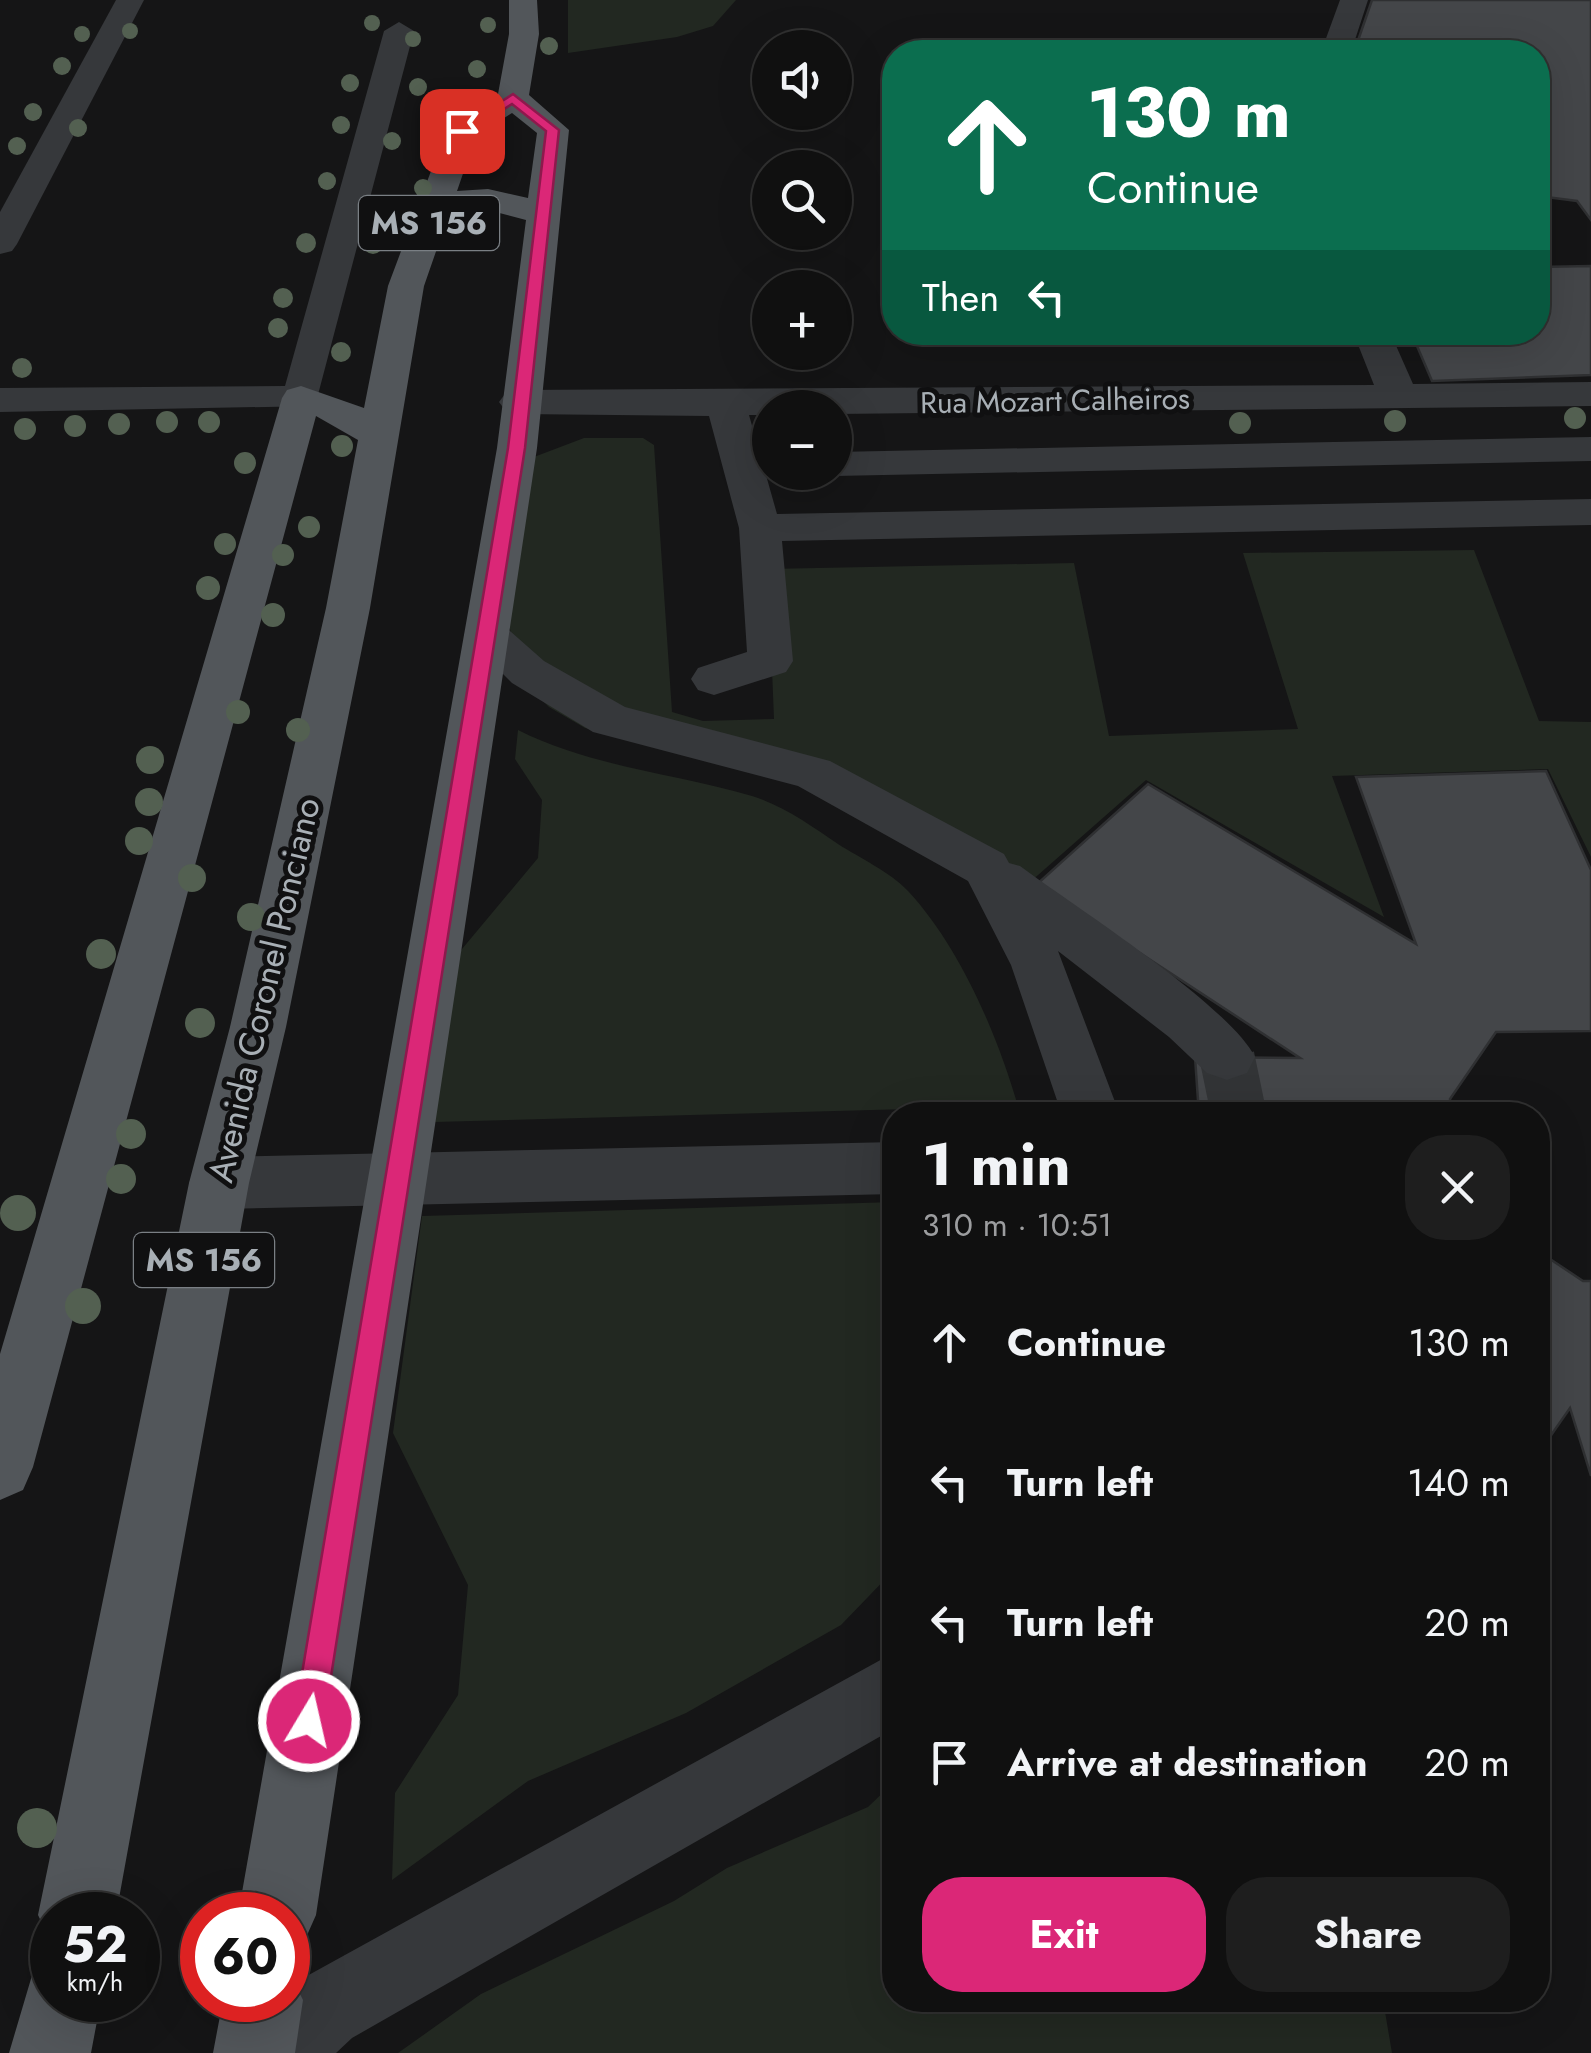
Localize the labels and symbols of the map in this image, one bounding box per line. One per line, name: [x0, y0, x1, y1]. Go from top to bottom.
pin: [420, 89, 505, 174]
road number: MS 156: [359, 196, 499, 250]
street label: Rua Mozart Calheiros: [920, 377, 1190, 424]
street label: Avenida Coronel Ponciano: [195, 793, 333, 1187]
road number: MS 156: [134, 1233, 274, 1287]
position arrow: [257, 1669, 361, 1773]
speed limit sign: 60: [180, 1892, 310, 2022]

